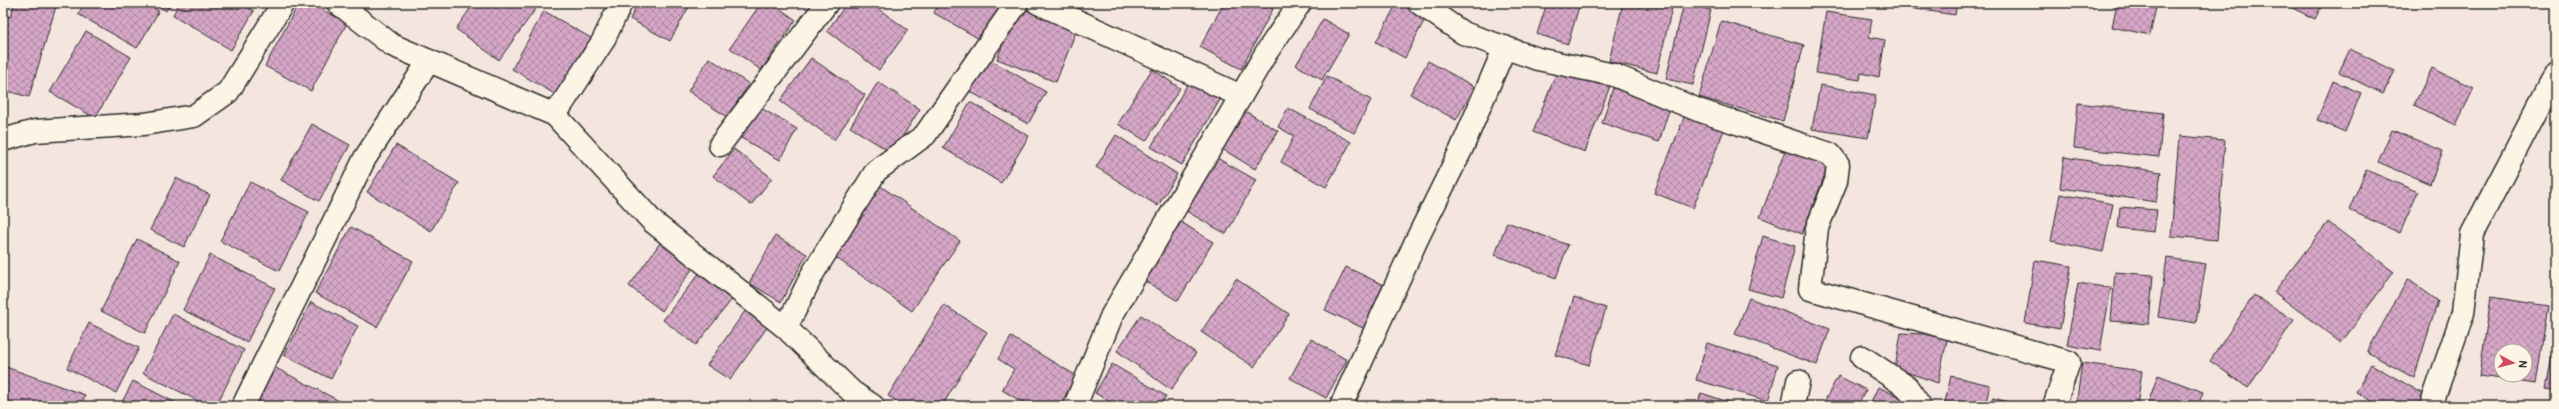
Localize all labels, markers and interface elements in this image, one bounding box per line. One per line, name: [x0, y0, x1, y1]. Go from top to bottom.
north arrow: [2493, 343, 2533, 383]
text: N: [2515, 360, 2529, 369]

